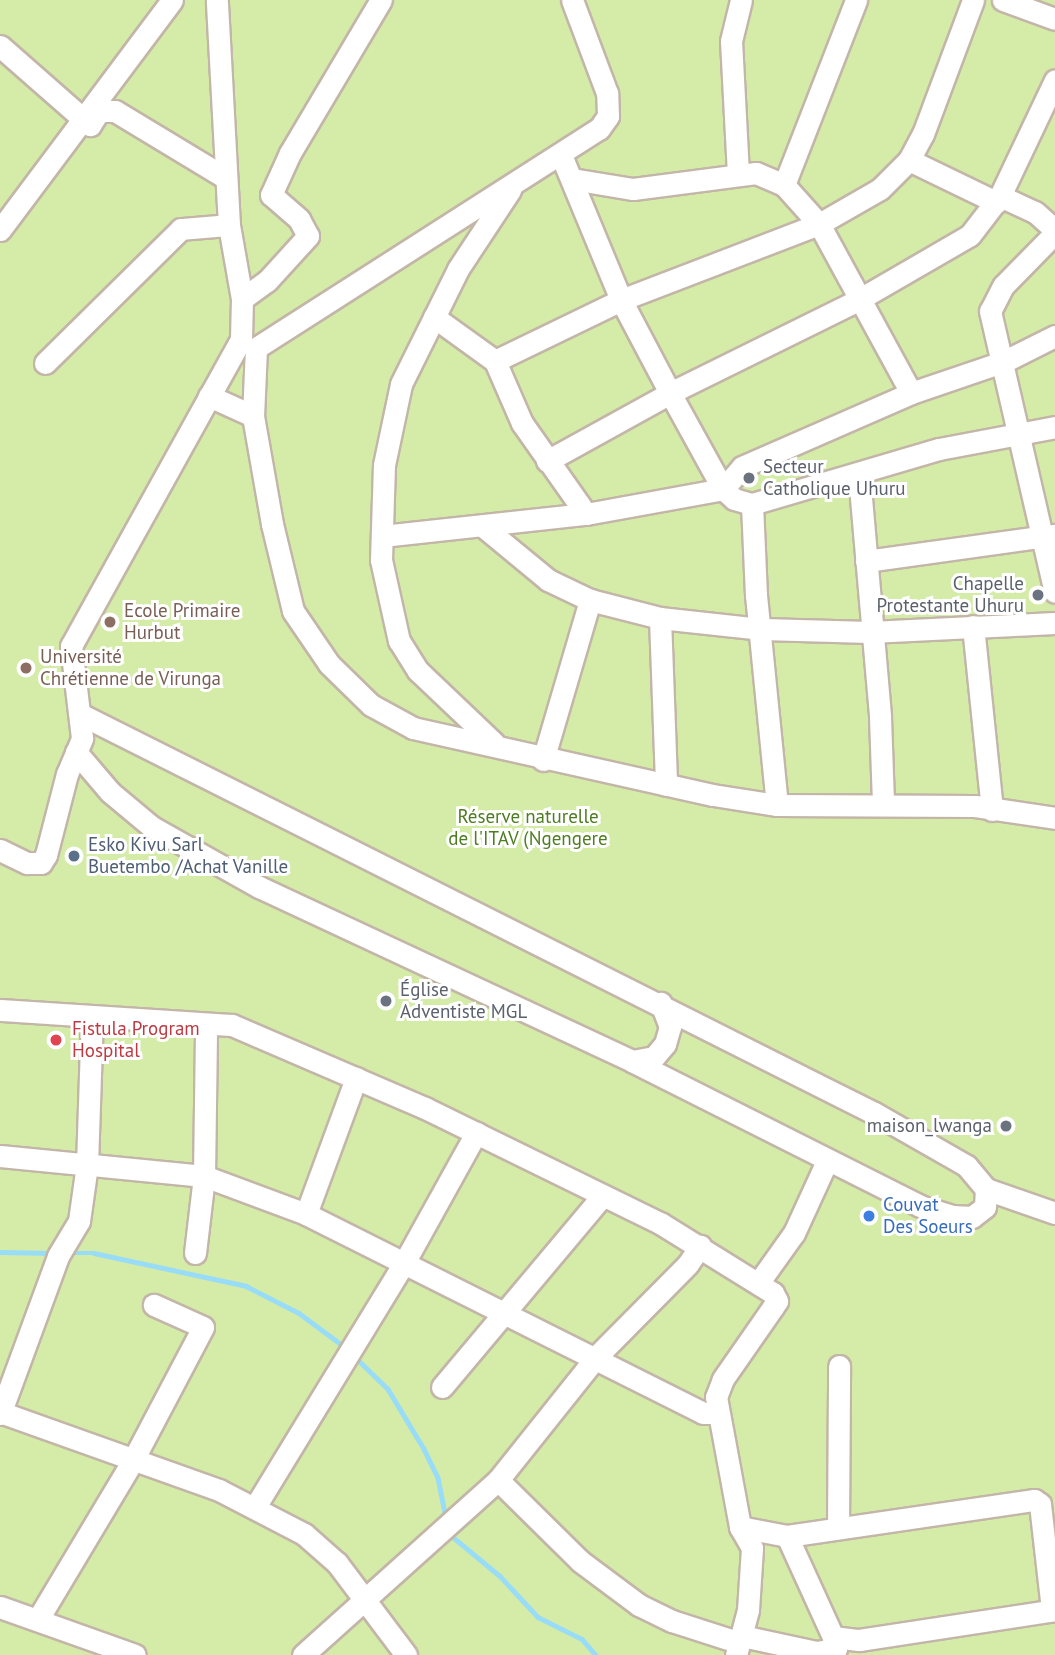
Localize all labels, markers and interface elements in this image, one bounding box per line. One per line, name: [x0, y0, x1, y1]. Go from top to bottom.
place label: Secteur Catholique Uhuru: [763, 456, 905, 500]
marker: Secteur Catholique Uhuru: [741, 470, 757, 486]
place label: Chapelle Protestante Uhuru: [877, 573, 1024, 617]
marker: Chapelle Protestante Uhuru: [1030, 587, 1046, 603]
place label: Ecole Primaire Hurbut: [124, 600, 240, 644]
marker: Ecole Primaire Hurbut: [102, 614, 118, 630]
place label: Université Chrétienne de Virunga: [40, 646, 222, 690]
marker: Université Chrétienne de Virunga: [18, 660, 34, 676]
park label: Réserve naturelle de l'ITAV (Ngengere: [448, 806, 608, 850]
place label: Esko Kivu Sarl Buetembo /Achat Vanille: [88, 834, 289, 878]
marker: Esko Kivu Sarl Buetembo /Achat Vanille: [66, 848, 82, 864]
place label: Église Adventiste MGL: [400, 979, 527, 1023]
marker: Église Adventiste MGL: [378, 993, 394, 1009]
place label: Fistula Program Hospital: [72, 1018, 200, 1062]
marker: Fistula Program Hospital: [46, 1030, 66, 1050]
place label: maison_lwanga: [867, 1115, 992, 1137]
marker: maison_lwanga: [998, 1118, 1014, 1134]
place label: Couvat Des Soeurs: [883, 1194, 973, 1238]
marker: Couvat Des Soeurs: [861, 1208, 877, 1224]

